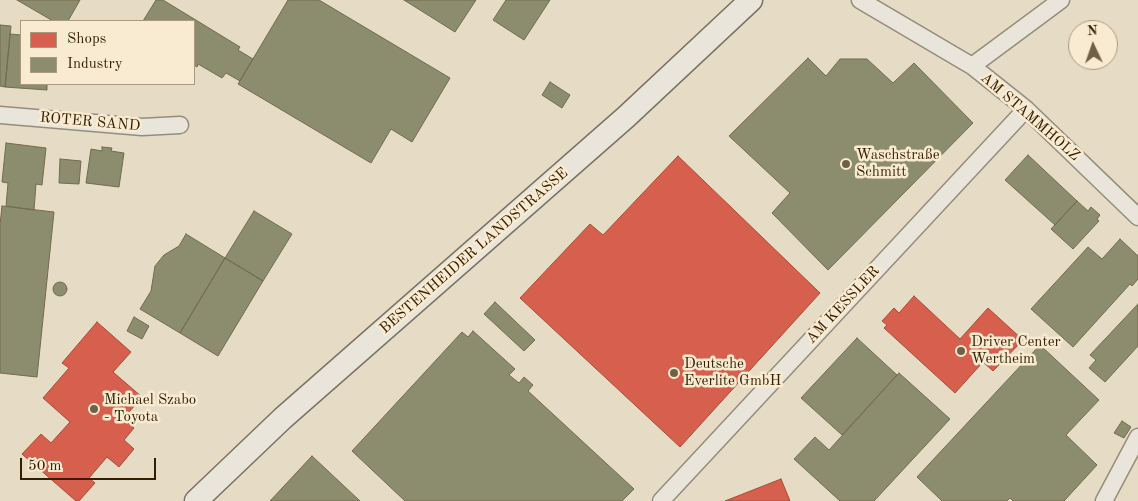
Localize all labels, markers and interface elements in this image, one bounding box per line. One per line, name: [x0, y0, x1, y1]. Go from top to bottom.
legend: [20, 20, 195, 85]
north arrow: [1068, 20, 1118, 70]
text: N: [1087, 24, 1098, 38]
text: Shops: [67, 32, 106, 47]
text: Industry: [67, 57, 123, 72]
street label: AM STAMMHOLZ: [977, 69, 1083, 165]
street label: ROTER SAND: [39, 109, 141, 135]
place label: Waschstraße Schmitt: [856, 146, 940, 181]
marker: Waschstraße Schmitt: [840, 158, 852, 170]
street label: BESTENHEIDER LANDSTRASSE: [376, 164, 572, 338]
street label: AM KESSLER: [802, 262, 884, 348]
place label: Driver Center Wertheim: [971, 333, 1061, 368]
marker: Driver Center Wertheim: [955, 345, 967, 357]
place label: Deutsche Everlite GmbH: [684, 355, 781, 390]
marker: Deutsche Everlite GmbH: [668, 367, 680, 379]
place label: Michael Szabo - Toyota: [104, 391, 196, 426]
marker: Michael Szabo - Toyota: [88, 403, 100, 415]
scale bar: [22, 448, 159, 480]
text: 50 m: [28, 459, 62, 474]

